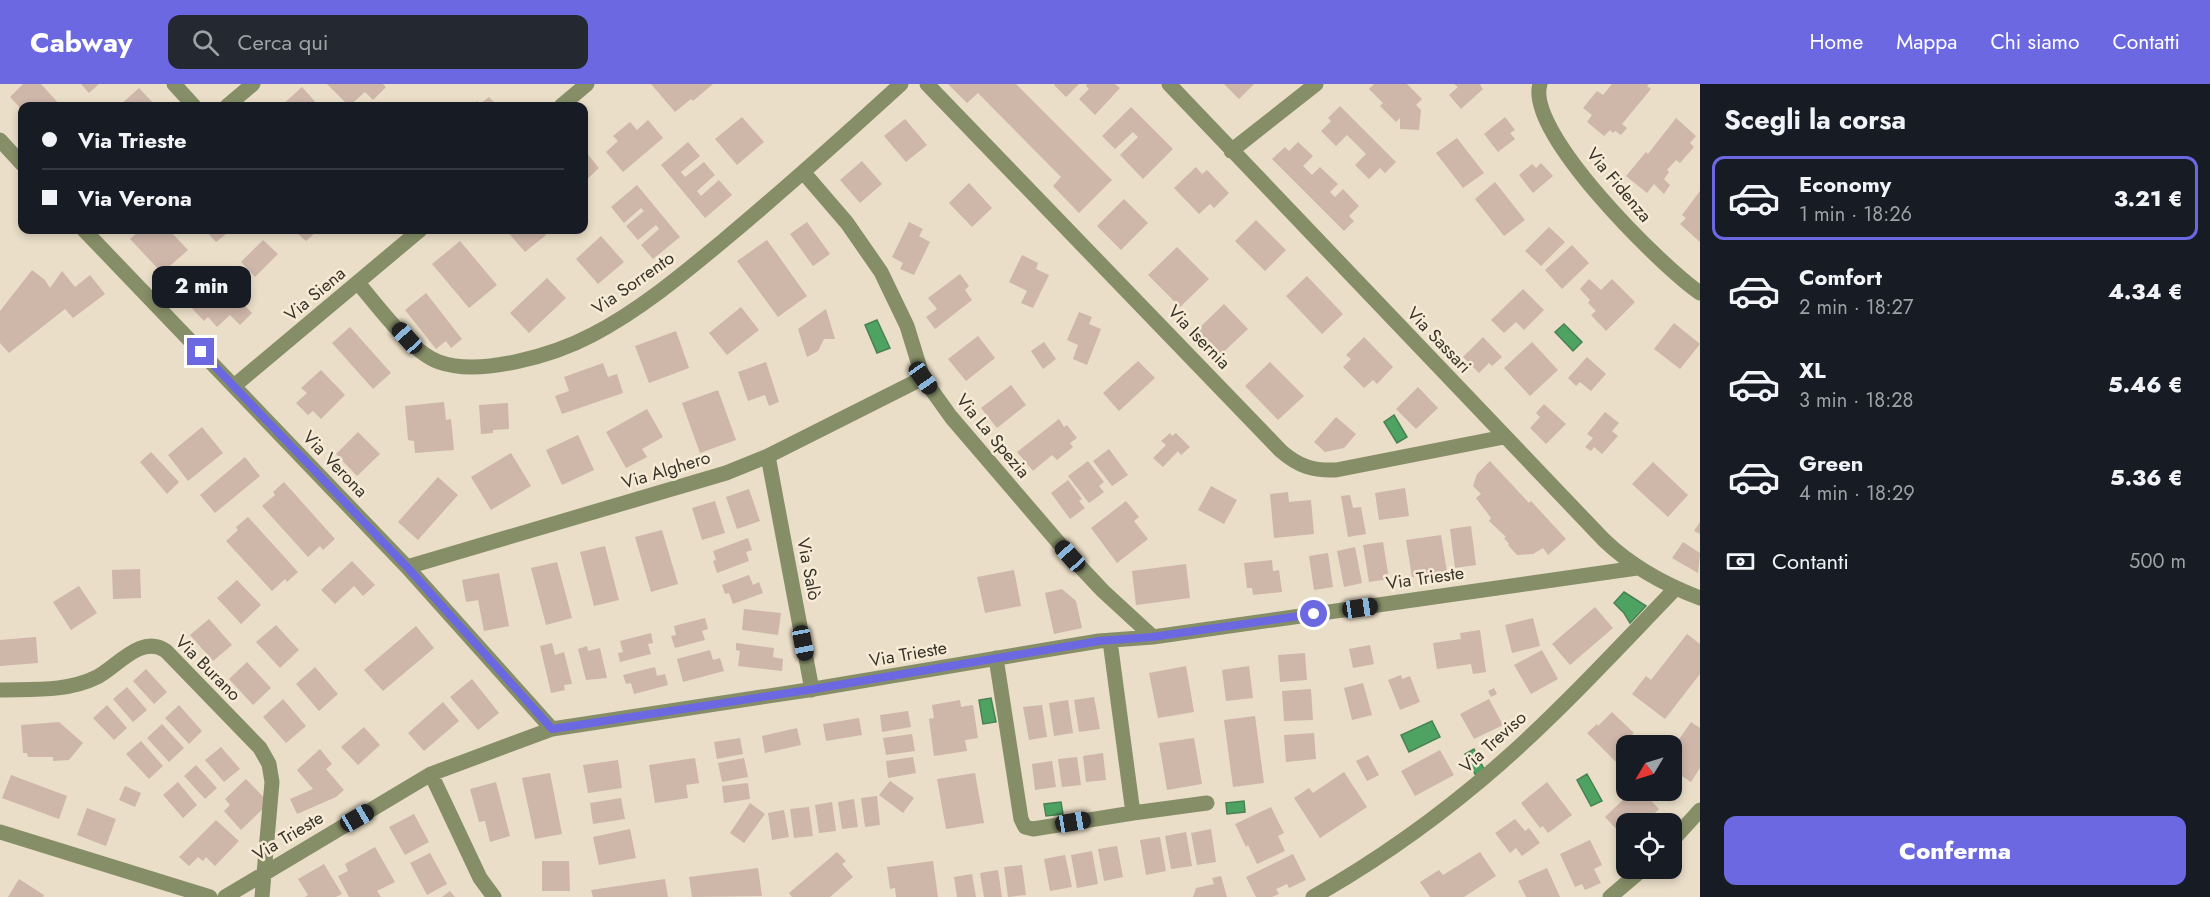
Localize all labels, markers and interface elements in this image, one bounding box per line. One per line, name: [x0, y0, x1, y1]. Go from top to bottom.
search box: [168, 15, 588, 69]
text: Cabway: [30, 22, 132, 63]
icon: search: [189, 26, 222, 59]
text: Cerca qui: [237, 26, 329, 58]
text: Home: [1810, 27, 1863, 57]
text: Mappa: [1896, 27, 1957, 57]
text: Chi siamo: [1990, 27, 2079, 57]
text: Contatti: [2112, 27, 2180, 57]
text: Scegli la corsa: [1724, 100, 1906, 139]
text: Via Trieste: [78, 124, 187, 156]
street label: Via Fidenza: [1580, 142, 1658, 228]
text: Economy: [1799, 168, 1891, 200]
icon: car: [1727, 171, 1781, 225]
text: Via Verona: [78, 182, 192, 214]
text: 3.21 €: [2114, 182, 2183, 214]
text: 1 min · 18:26: [1799, 200, 1912, 229]
street label: Via Sorrento: [587, 245, 680, 321]
street label: Via Siena: [279, 261, 351, 327]
text: Comfort: [1799, 261, 1882, 293]
icon: car: [1727, 264, 1781, 318]
callout: 2 min: [152, 265, 250, 307]
text: 2 min: [175, 272, 228, 301]
text: 4.34 €: [2108, 275, 2183, 307]
text: 2 min · 18:27: [1799, 293, 1913, 322]
street label: Via Isernia: [1162, 299, 1236, 375]
street label: Via Sassari: [1401, 301, 1477, 379]
car: [388, 319, 426, 357]
route end: [187, 338, 214, 365]
text: XL: [1799, 354, 1826, 386]
icon: car: [1727, 357, 1781, 411]
car: [905, 358, 941, 398]
text: 5.46 €: [2108, 368, 2183, 400]
text: 3 min · 18:28: [1799, 386, 1913, 415]
street label: Via La Spezia: [950, 388, 1036, 484]
street label: Via Verona: [296, 425, 374, 503]
street label: Via Alghero: [619, 444, 714, 496]
text: Green: [1799, 447, 1863, 479]
icon: car: [1727, 450, 1781, 504]
text: 5.36 €: [2110, 461, 2183, 493]
text: 4 min · 18:29: [1799, 479, 1915, 508]
street label: Via Salò: [790, 536, 828, 603]
car: [1051, 537, 1089, 575]
icon: cash: [1724, 545, 1757, 578]
text: Contanti: [1772, 545, 1849, 577]
text: 500 m: [2129, 547, 2186, 576]
street label: Via Trieste: [1384, 560, 1466, 596]
car: [1341, 597, 1379, 619]
route start: [1300, 600, 1327, 627]
car: [791, 624, 815, 662]
street label: Via Burano: [169, 629, 247, 707]
street label: Via Trieste: [867, 634, 949, 674]
street label: Via Treviso: [1454, 705, 1532, 779]
north arrow: [1616, 735, 1682, 801]
map controls: [1616, 735, 1682, 879]
car: [337, 801, 377, 835]
street label: Via Trieste: [248, 805, 328, 867]
car: [1054, 810, 1092, 834]
button: locate: [1616, 813, 1682, 879]
button: Conferma: [1724, 816, 2186, 885]

